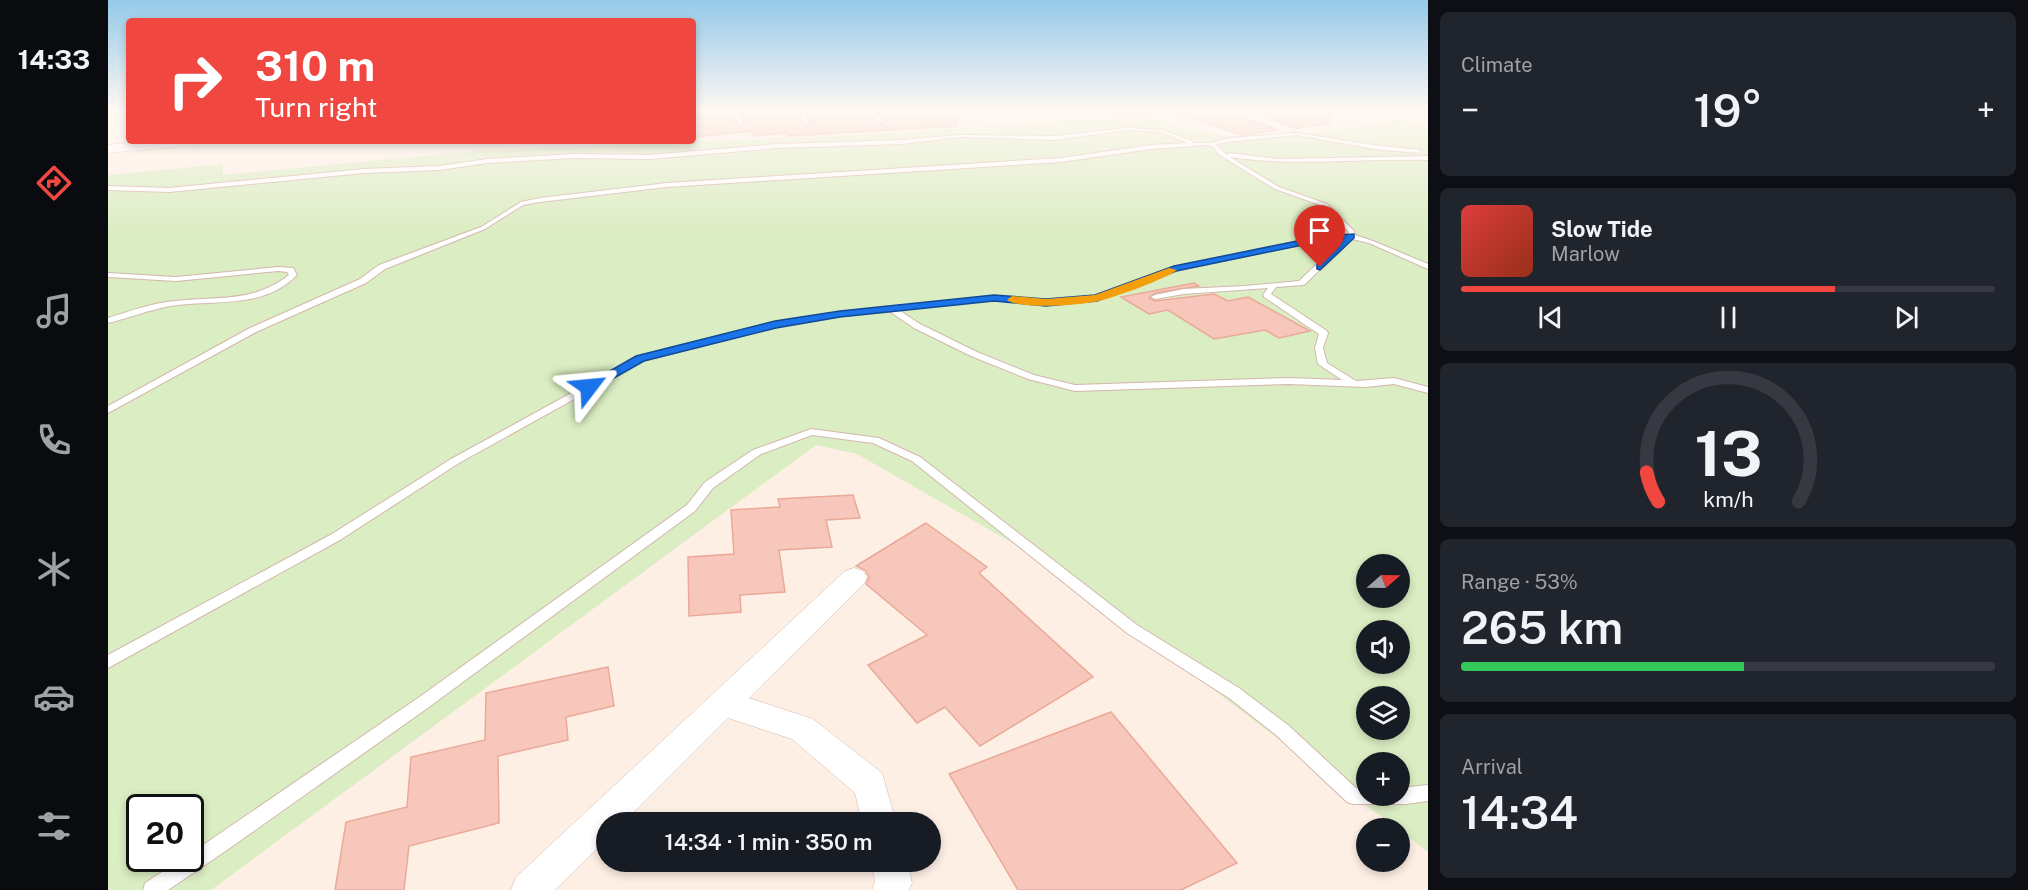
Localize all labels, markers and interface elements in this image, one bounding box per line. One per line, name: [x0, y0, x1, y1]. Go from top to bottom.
text: 310 m: [255, 41, 375, 90]
icon: right: [156, 42, 234, 120]
text: 14:33: [18, 43, 90, 75]
text: Climate: [1461, 53, 1533, 77]
text: 19°: [1694, 84, 1762, 137]
text: Turn right: [255, 91, 378, 123]
text: −: [1461, 91, 1479, 129]
text: +: [1977, 91, 1995, 129]
icon: directions: [33, 162, 75, 204]
pin: [1294, 205, 1345, 267]
icon: arrive: [1303, 214, 1336, 247]
text: Slow Tide: [1551, 216, 1653, 242]
text: Marlow: [1551, 242, 1620, 266]
icon: music: [33, 290, 75, 332]
icon: previous: [1534, 301, 1567, 334]
icon: pause: [1712, 301, 1745, 334]
icon: next: [1890, 301, 1923, 334]
position arrow: [557, 355, 621, 419]
text: 13: [1694, 417, 1762, 490]
icon: phone: [33, 419, 75, 461]
text: km/h: [1703, 487, 1753, 512]
icon: climate: [33, 548, 75, 590]
north arrow: [1356, 554, 1410, 608]
map controls: [1356, 554, 1410, 872]
text: Range · 53%: [1461, 570, 1578, 594]
text: 265 km: [1461, 601, 1623, 654]
button: sound: [1356, 620, 1410, 674]
icon: car: [33, 676, 75, 718]
button: layers: [1356, 686, 1410, 740]
button: +: [1356, 752, 1410, 806]
text: Arrival: [1461, 755, 1523, 779]
text: 14:34: [1461, 786, 1578, 839]
speed limit sign: 20: [126, 794, 204, 872]
icon: filters: [33, 805, 75, 847]
button: −: [1356, 818, 1410, 872]
text: 14:34 · 1 min · 350 m: [665, 829, 872, 855]

